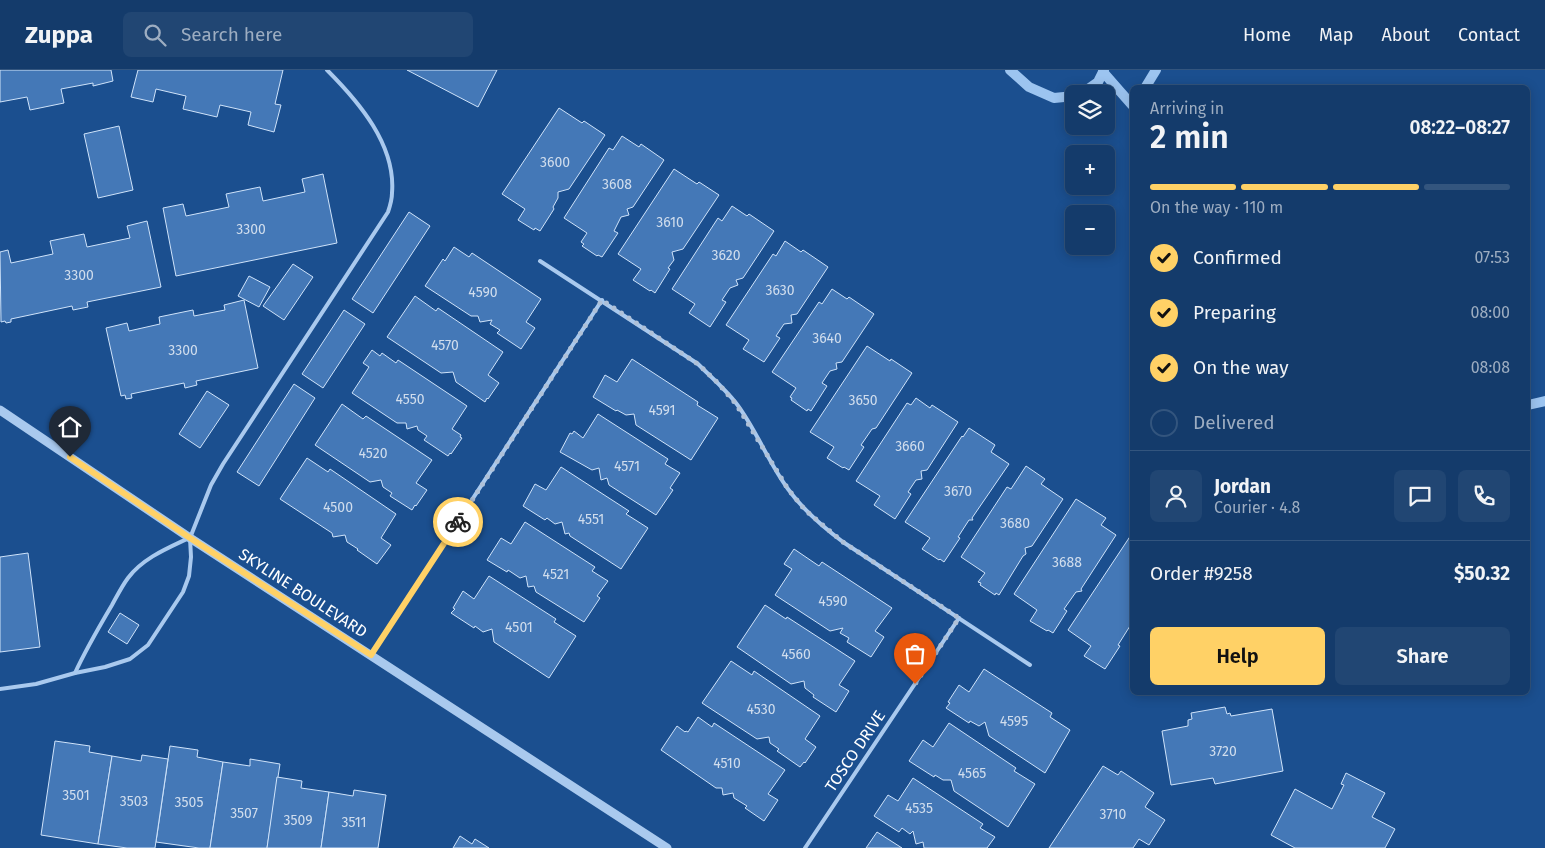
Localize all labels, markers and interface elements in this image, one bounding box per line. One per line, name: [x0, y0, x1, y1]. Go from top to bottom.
search box: [123, 12, 473, 57]
text: Zuppa: [25, 21, 93, 49]
icon: search: [141, 21, 169, 49]
text: Search here: [181, 23, 282, 46]
text: Home: [1243, 24, 1291, 46]
text: Map: [1319, 24, 1353, 46]
text: About: [1381, 24, 1430, 46]
text: Contact: [1458, 24, 1520, 46]
map controls: [1065, 85, 1115, 255]
button: layers: [1065, 85, 1115, 135]
text: Arriving in: [1150, 99, 1224, 118]
text: 08:22–08:27: [1409, 116, 1510, 139]
text: 2 min: [1150, 118, 1229, 156]
button: +: [1065, 145, 1115, 195]
house number: 3600: [540, 154, 570, 171]
house number: 3608: [602, 176, 632, 193]
text: On the way · 110 m: [1150, 198, 1283, 217]
button: −: [1065, 205, 1115, 255]
house number: 3610: [656, 214, 684, 231]
house number: 3300: [236, 221, 266, 238]
icon: check: [1150, 244, 1178, 272]
text: Confirmed: [1193, 246, 1282, 269]
house number: 3620: [711, 247, 741, 264]
text: 07:53: [1474, 248, 1510, 267]
house number: 3300: [64, 267, 94, 284]
house number: 3630: [765, 282, 795, 299]
house number: 4590: [468, 284, 498, 301]
icon: check: [1150, 299, 1178, 327]
text: Preparing: [1193, 301, 1276, 324]
text: 08:00: [1471, 303, 1510, 322]
house number: 3640: [812, 330, 842, 347]
house number: 4570: [431, 337, 459, 354]
house number: 3300: [168, 342, 198, 359]
icon: check: [1150, 354, 1178, 382]
text: On the way: [1193, 356, 1289, 379]
text: 08:08: [1471, 358, 1510, 377]
house number: 4550: [395, 391, 425, 408]
house number: 3650: [848, 392, 878, 409]
house number: 4591: [648, 402, 676, 419]
pin: [49, 406, 91, 457]
text: Delivered: [1193, 411, 1275, 434]
icon: home: [56, 413, 84, 441]
house number: 3660: [895, 438, 925, 455]
house number: 4520: [359, 445, 388, 462]
house number: 4571: [614, 458, 640, 475]
button: person: [1150, 470, 1202, 522]
button: chat: [1394, 470, 1446, 522]
button: phone: [1458, 470, 1510, 522]
text: Jordan: [1214, 475, 1271, 498]
house number: 3670: [944, 483, 972, 500]
courier: [433, 497, 483, 547]
text: Courier · 4.8: [1214, 498, 1300, 517]
house number: 4500: [323, 499, 353, 516]
icon: bike: [444, 508, 472, 536]
house number: 4551: [578, 511, 604, 528]
house number: 3680: [1000, 515, 1030, 532]
street label: SKYLINE BOULEVARD: [235, 544, 371, 642]
house number: 3688: [1052, 554, 1082, 571]
text: Order #9258: [1150, 562, 1253, 585]
text: $50.32: [1454, 562, 1510, 585]
house number: 4521: [543, 566, 569, 583]
house number: 4590: [818, 593, 848, 610]
house number: 4501: [505, 619, 533, 636]
button: Help: [1150, 627, 1325, 685]
button: Share: [1335, 627, 1510, 685]
pin: [894, 633, 936, 684]
icon: bag: [901, 640, 929, 668]
house number: 4560: [781, 646, 811, 663]
house number: 4530: [746, 701, 776, 718]
street label: TOSCO DRIVE: [821, 707, 889, 795]
house number: 4595: [1000, 713, 1028, 730]
house number: 3720: [1209, 743, 1237, 760]
house number: 4510: [713, 755, 741, 772]
house number: 4565: [958, 765, 986, 782]
house number: 3501: [62, 787, 90, 804]
house number: 3503: [120, 793, 148, 810]
house number: 3505: [175, 794, 203, 811]
house number: 4535: [905, 800, 933, 817]
house number: 3507: [230, 805, 258, 822]
house number: 3710: [1100, 806, 1127, 823]
house number: 3509: [283, 812, 313, 829]
house number: 3511: [341, 814, 367, 831]

